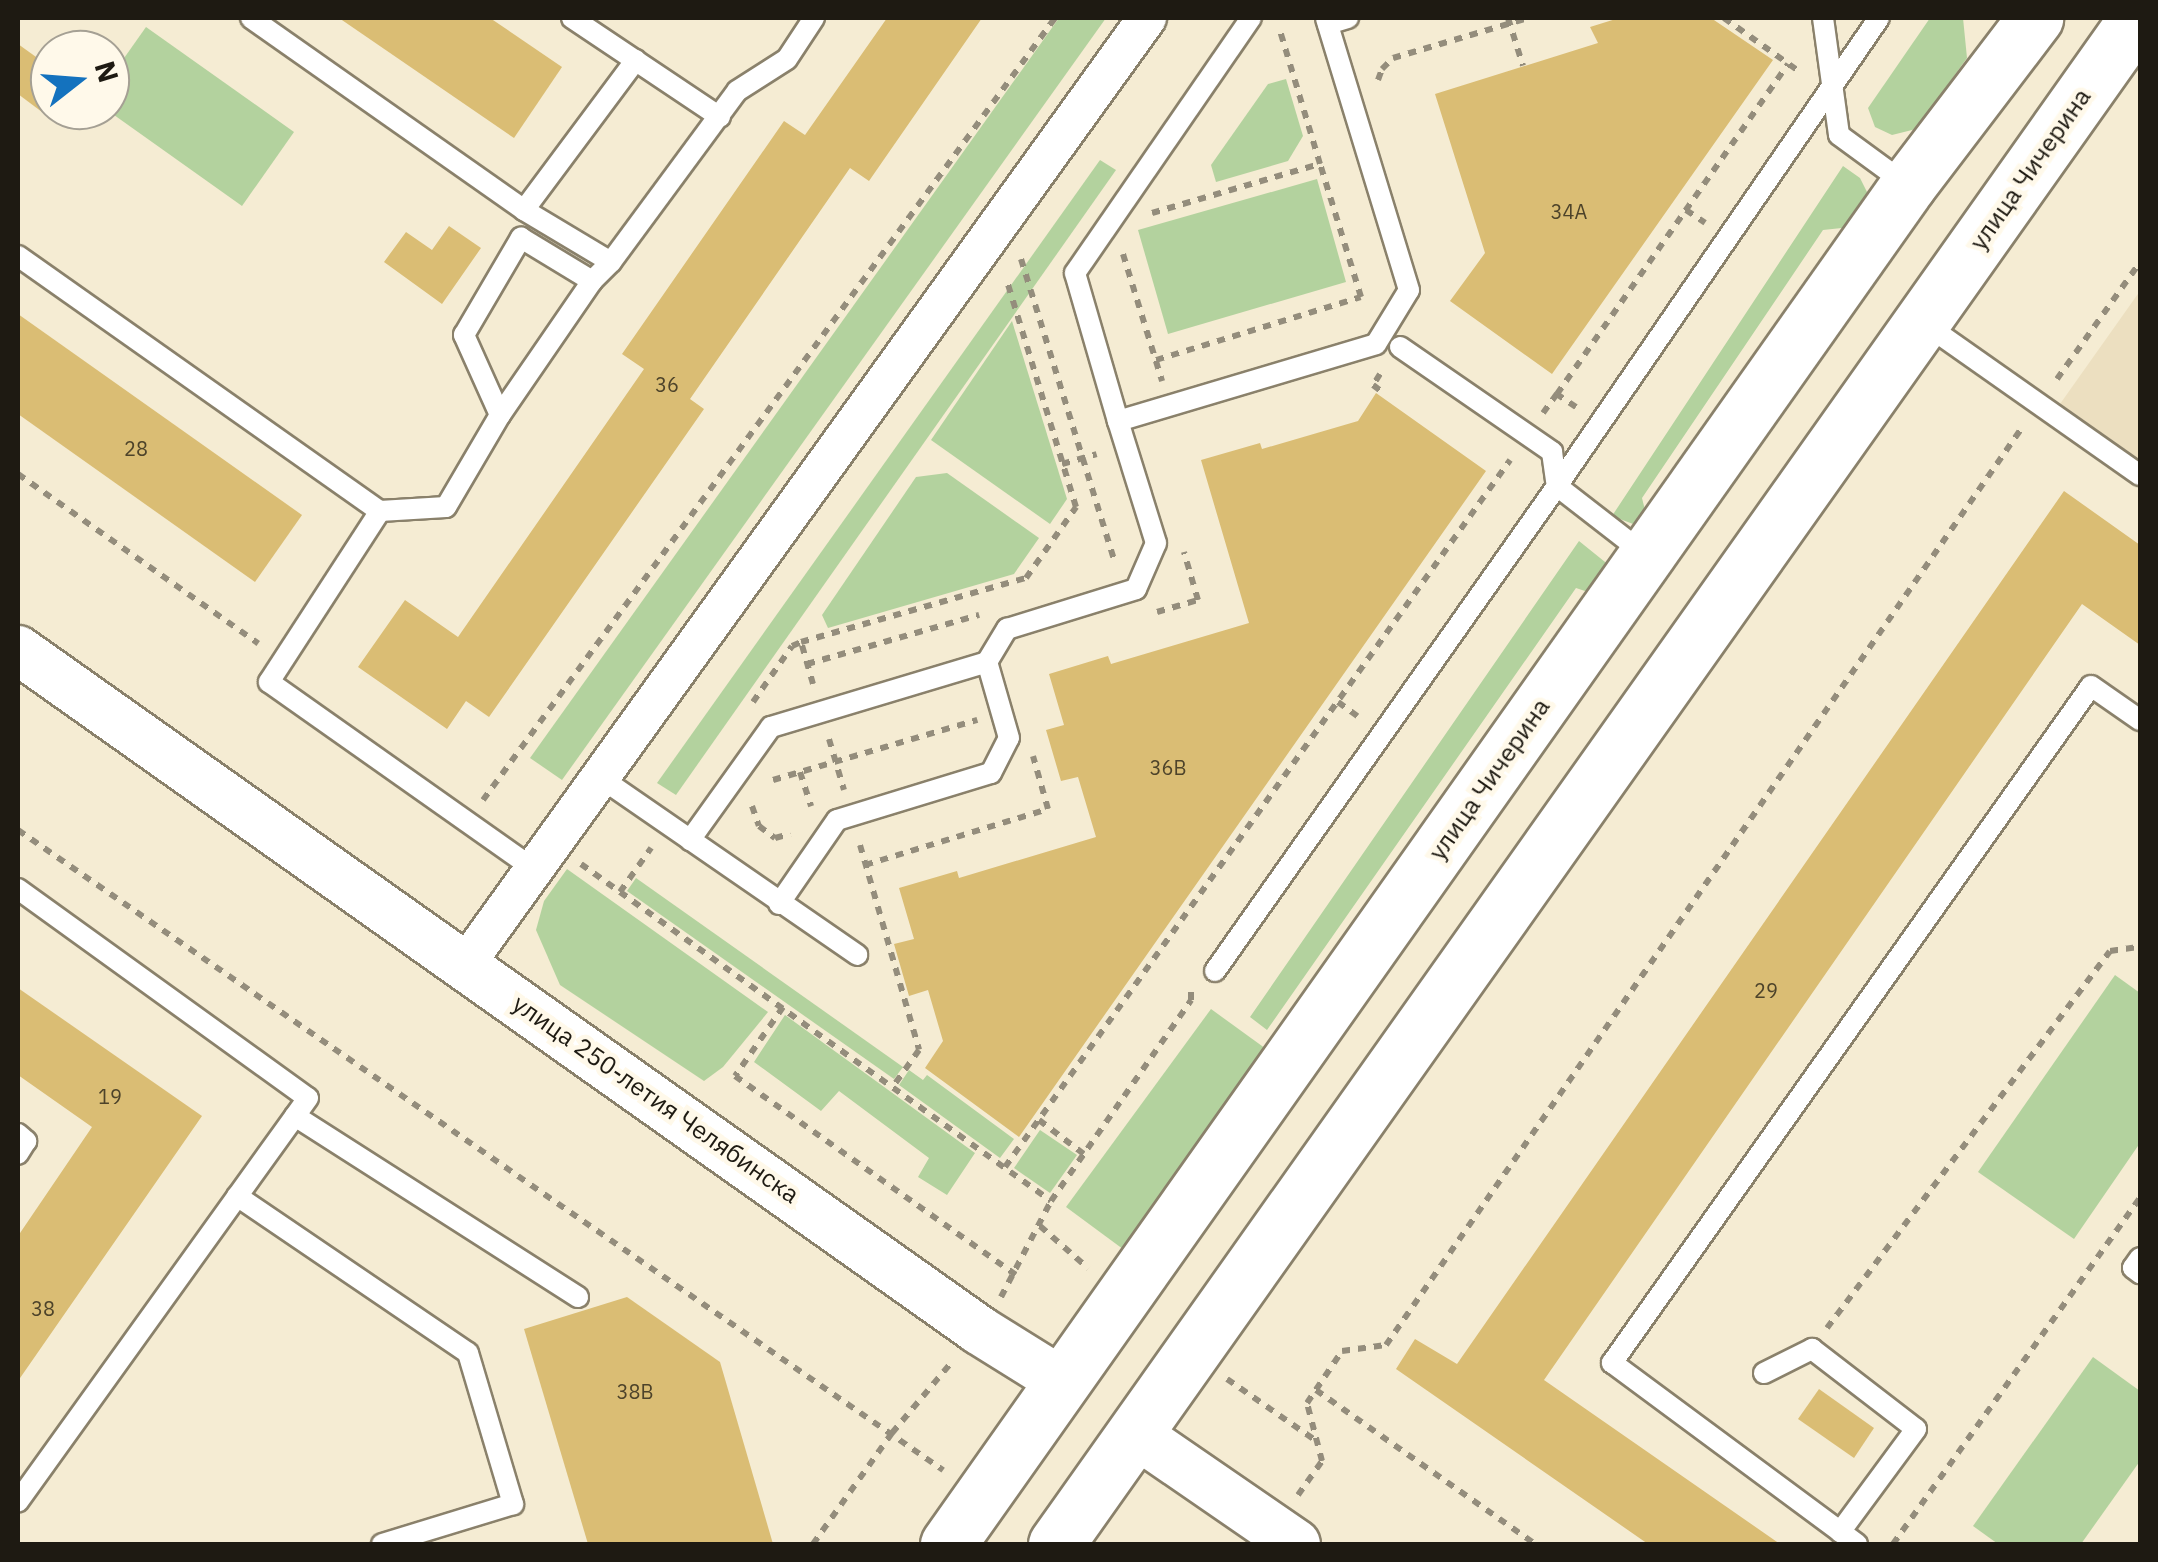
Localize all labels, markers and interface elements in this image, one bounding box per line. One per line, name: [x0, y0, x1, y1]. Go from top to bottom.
north arrow: [30, 30, 130, 130]
text: N: [87, 57, 128, 87]
street label: улица Чичерина: [1963, 82, 2097, 256]
house number: 34А: [1551, 199, 1587, 223]
house number: 36: [655, 372, 679, 396]
house number: 28: [124, 436, 148, 460]
street label: улица Чичерина: [1422, 692, 1556, 866]
house number: 36В: [1149, 755, 1187, 779]
house number: 29: [1754, 978, 1778, 1002]
street label: улица 250-летия Челябинска: [507, 988, 805, 1210]
house number: 19: [98, 1084, 122, 1108]
house number: 38: [31, 1296, 55, 1320]
house number: 38В: [616, 1379, 654, 1403]

